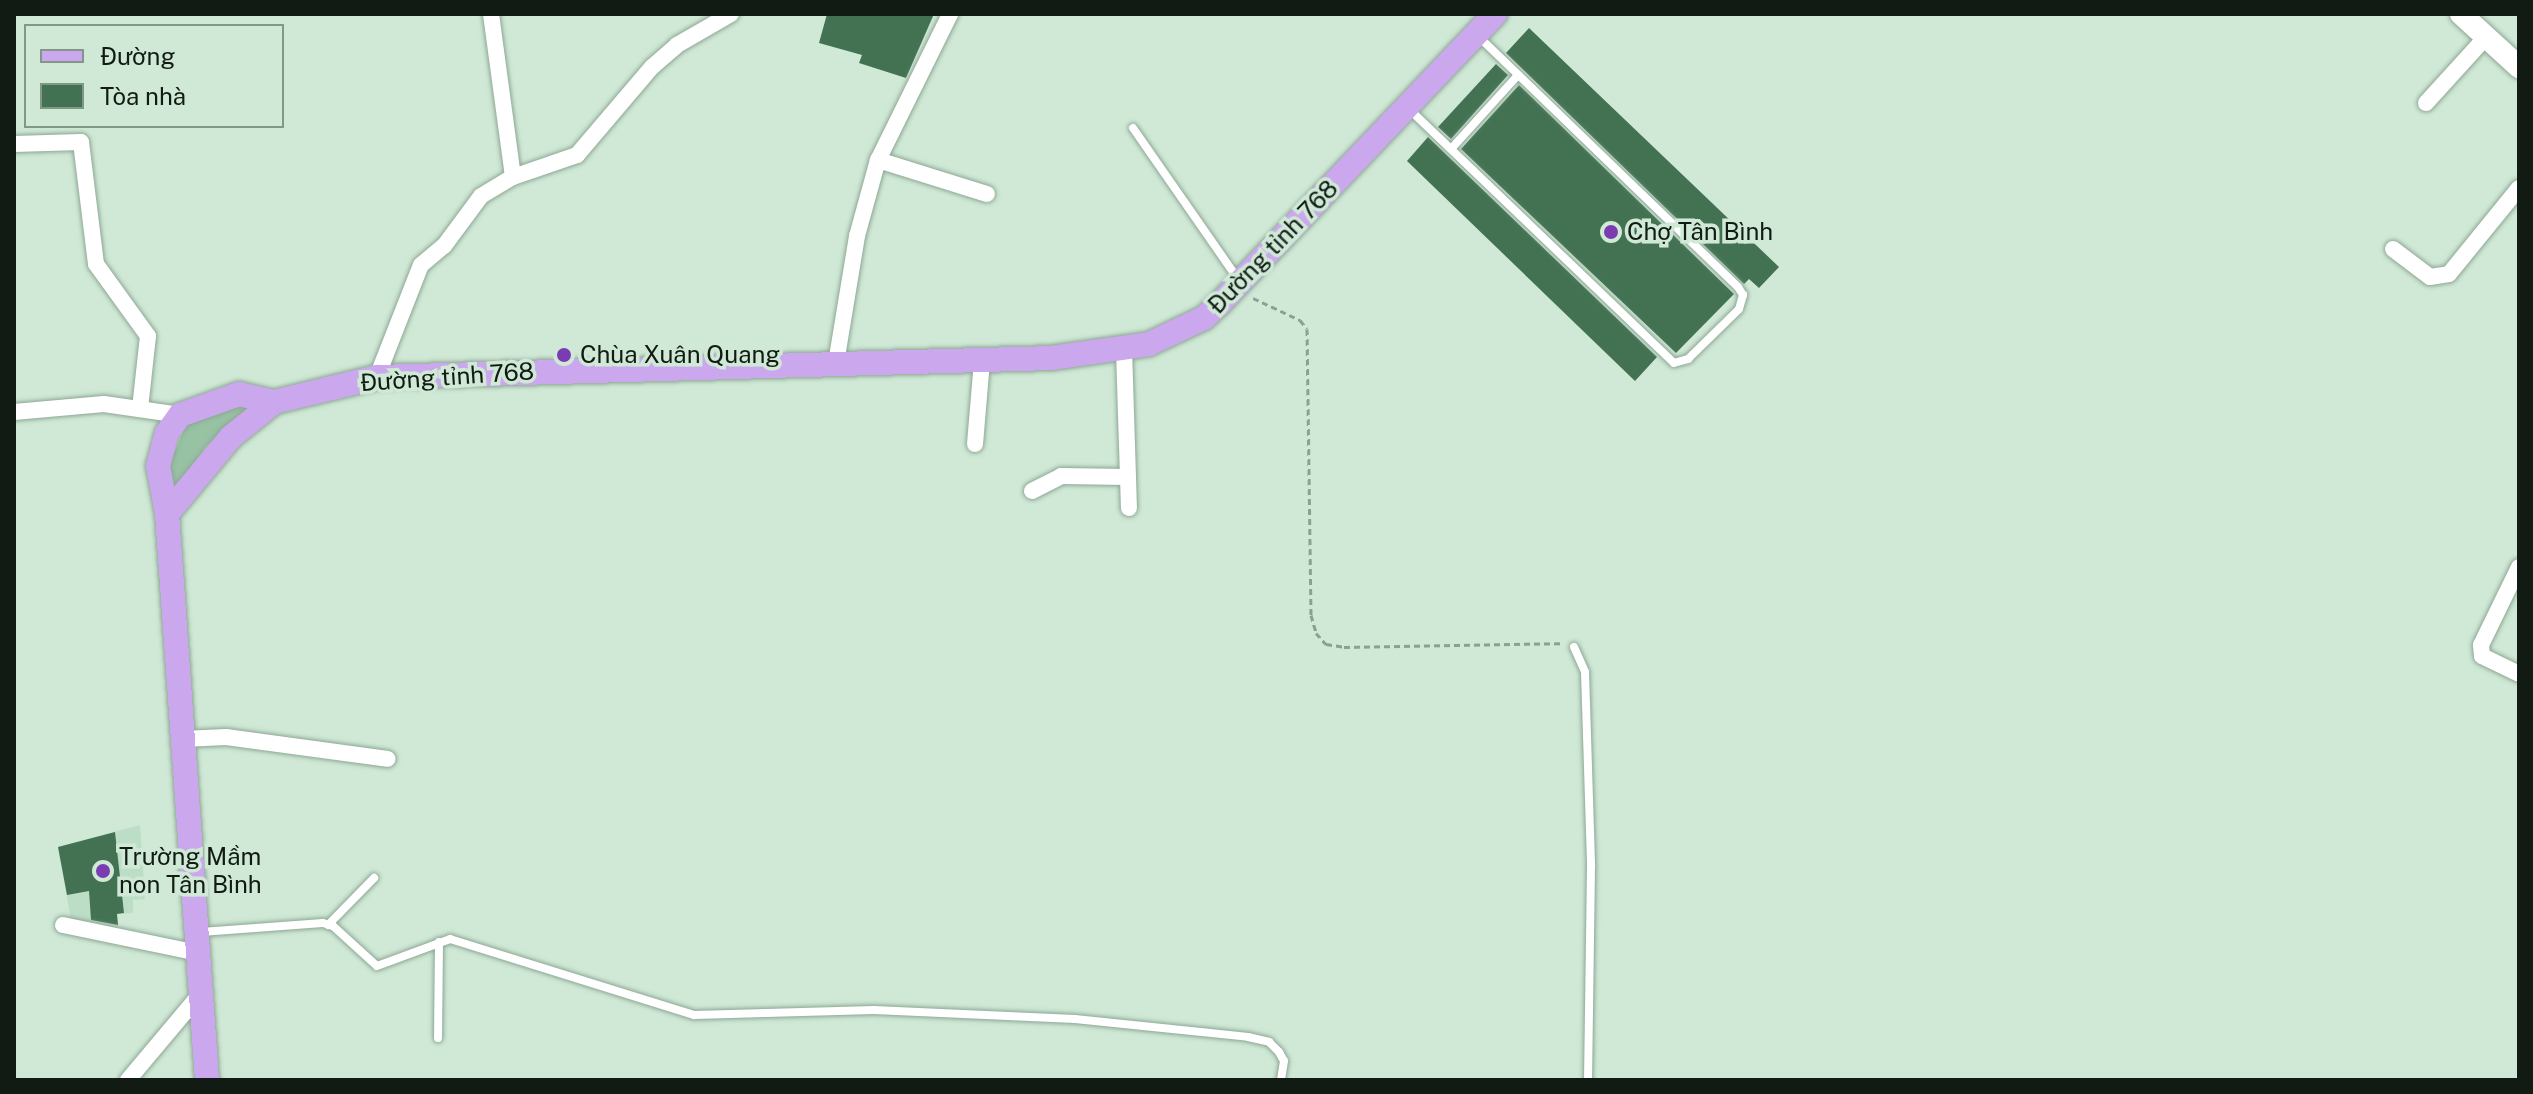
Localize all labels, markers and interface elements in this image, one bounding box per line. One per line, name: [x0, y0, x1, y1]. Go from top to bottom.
legend: [24, 24, 284, 128]
text: Đường: [100, 42, 175, 70]
text: Tòa nhà: [100, 82, 186, 110]
street label: Đường tỉnh 768: [1202, 174, 1344, 320]
place label: Chợ Tân Bình: [1627, 218, 1773, 246]
marker: Chợ Tân Bình: [1602, 223, 1620, 241]
place label: Chùa Xuân Quang: [580, 341, 780, 369]
marker: Chùa Xuân Quang: [555, 346, 573, 364]
street label: Đường tỉnh 768: [359, 357, 535, 397]
place label: Trường Mầm non Tân Bình: [119, 843, 262, 899]
marker: Trường Mầm non Tân Bình: [94, 862, 112, 880]

